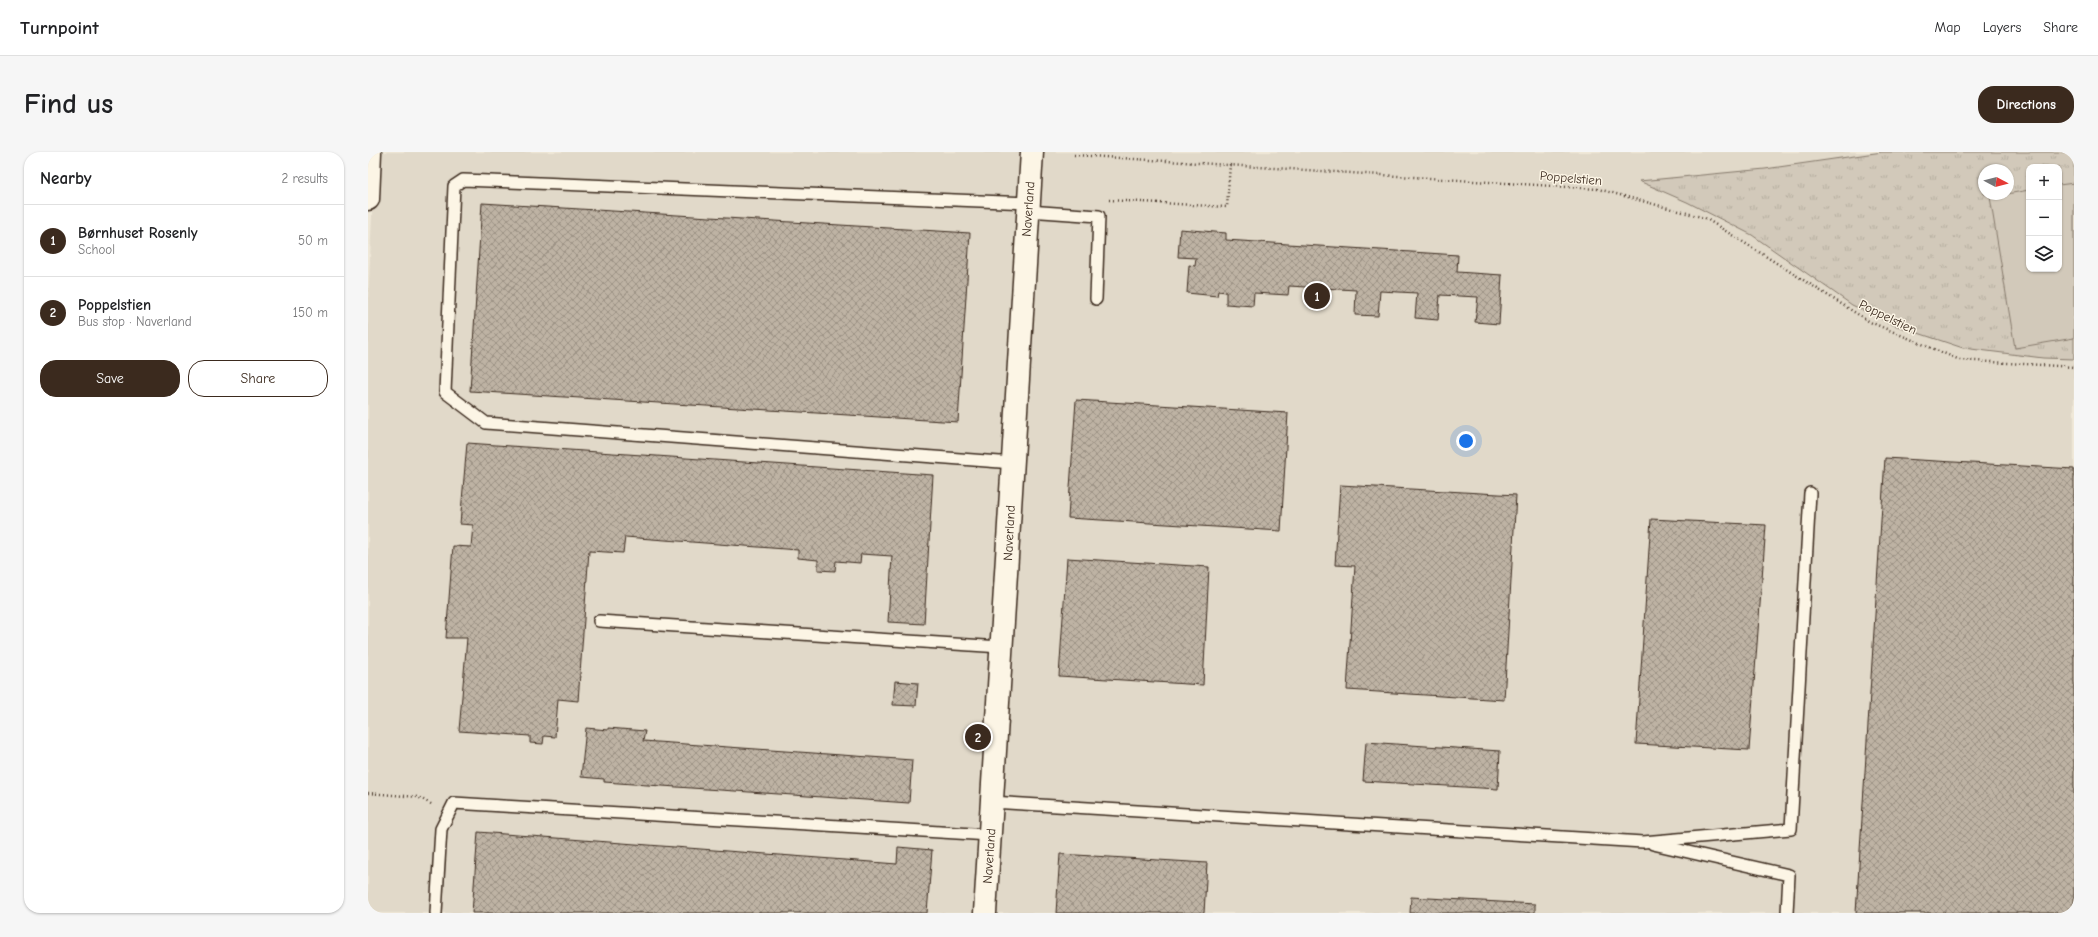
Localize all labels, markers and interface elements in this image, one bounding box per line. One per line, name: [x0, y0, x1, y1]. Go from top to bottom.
text: Turnpoint: [20, 17, 99, 39]
text: Map: [1934, 19, 1961, 36]
text: Layers: [1983, 19, 2021, 36]
text: Share: [2043, 19, 2078, 36]
button: Directions: [1978, 86, 2074, 123]
text: Find us: [24, 88, 113, 120]
north arrow: [1978, 164, 2014, 200]
map controls: [2026, 164, 2062, 272]
button: +: [2026, 164, 2062, 200]
street label: Poppelstien: [1539, 168, 1603, 188]
text: Nearby: [40, 169, 91, 188]
text: 2 results: [281, 171, 328, 186]
street label: Naverland: [1019, 181, 1037, 237]
button: −: [2026, 200, 2062, 236]
text: Børnhuset Rosenly: [78, 224, 198, 242]
text: 1: [50, 233, 56, 248]
text: 50 m: [298, 233, 328, 248]
button: layers: [2026, 236, 2062, 272]
text: School: [78, 242, 115, 257]
pin: 1: [1304, 281, 1330, 311]
text: Poppelstien: [78, 296, 151, 314]
street label: Poppelstien: [1857, 297, 1919, 337]
text: 2: [50, 305, 56, 320]
text: 150 m: [293, 305, 328, 320]
text: Bus stop · Naverland: [78, 314, 192, 329]
button: Save: [40, 360, 180, 397]
button: Share: [188, 360, 328, 397]
your location: [1456, 431, 1476, 451]
street label: Naverland: [1000, 505, 1018, 561]
pin: 2: [965, 722, 991, 752]
street label: Naverland: [980, 828, 998, 884]

